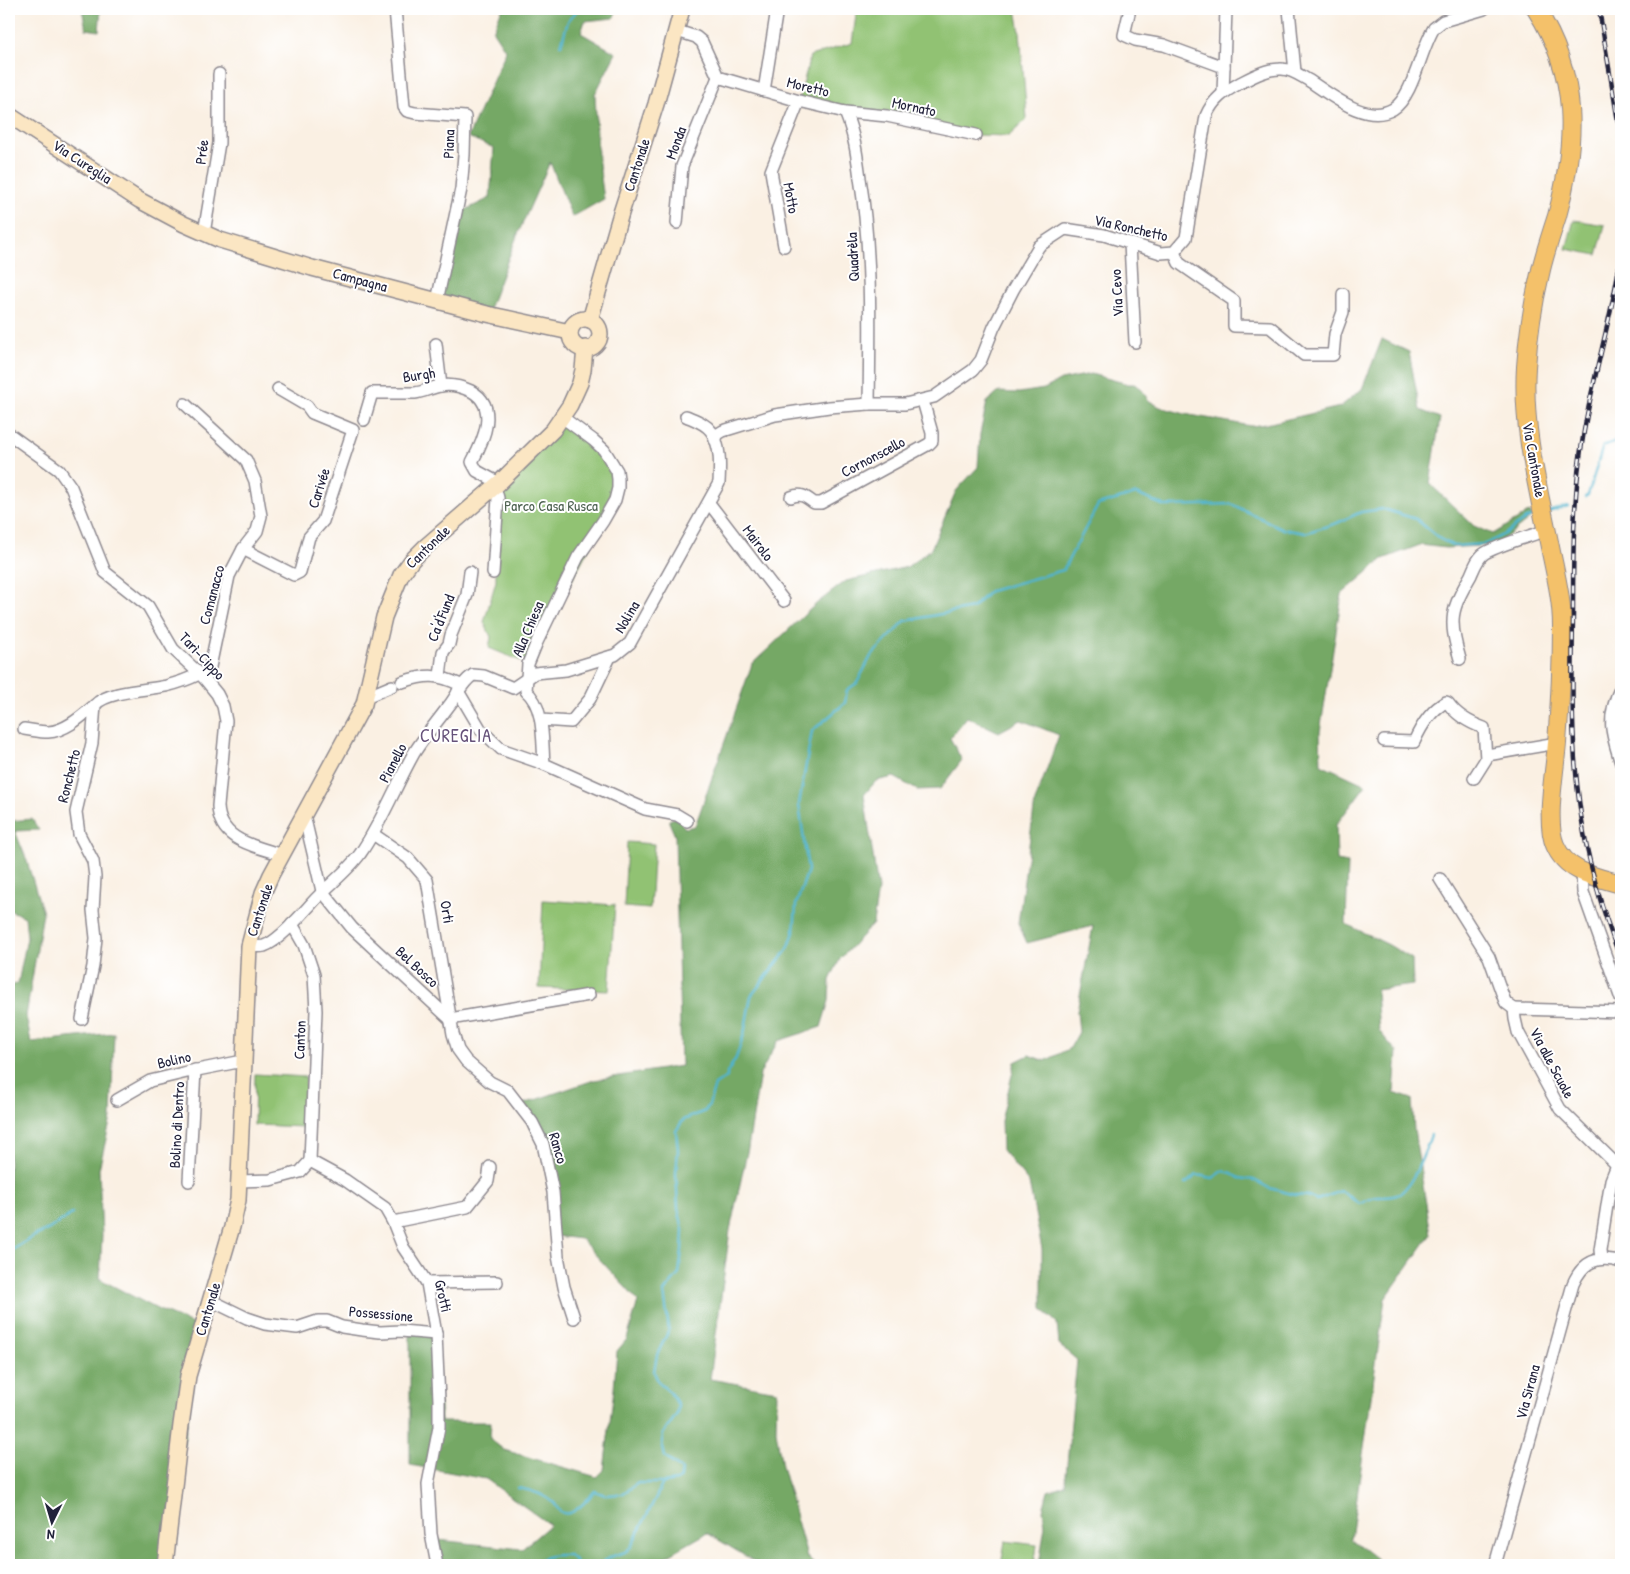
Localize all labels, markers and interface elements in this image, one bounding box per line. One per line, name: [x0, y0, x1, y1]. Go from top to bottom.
street label: Moretto: [785, 71, 832, 102]
street label: Mornato: [890, 92, 938, 121]
street label: Monda: [660, 123, 691, 162]
street label: Piana: [437, 129, 460, 159]
street label: Via Cureglia: [48, 135, 116, 189]
street label: Cantonale: [618, 136, 655, 194]
street label: Prée: [190, 138, 213, 166]
street label: Motto: [778, 181, 805, 215]
street label: Via Ronchetto: [1092, 209, 1170, 246]
street label: Quadrèla: [841, 232, 864, 282]
street label: Campagna: [330, 262, 390, 297]
street label: Via Cevo: [1105, 269, 1128, 317]
street label: Burgh: [401, 362, 437, 387]
street label: Via Cantonale: [1518, 421, 1551, 499]
street label: Cornonscello: [837, 431, 908, 482]
street label: Carivée: [302, 465, 335, 511]
park label: Parco Casa Rusca: [504, 495, 598, 516]
street label: Cantonale: [401, 520, 455, 573]
street label: Mairolo: [738, 520, 779, 565]
street label: Comanacco: [194, 563, 230, 627]
street label: Ca'd'Fund: [422, 591, 460, 645]
street label: Nolina: [609, 597, 644, 637]
street label: Alla Chiesa: [506, 598, 549, 660]
street label: Tarì-Cippo: [175, 627, 230, 684]
district label: CUREGLIA: [420, 723, 492, 748]
street label: Pianello: [373, 739, 412, 786]
street label: Ronchetto: [52, 747, 85, 805]
street label: Cantonale: [241, 881, 278, 939]
street label: Orti: [435, 899, 460, 925]
street label: Bel Bosco: [391, 941, 444, 992]
street label: Canton: [288, 1020, 311, 1060]
street label: Via alle Scuole: [1525, 1024, 1580, 1102]
street label: Bolino: [155, 1045, 193, 1074]
street label: Bolino di Dentro: [164, 1081, 189, 1169]
street label: Ranco: [544, 1130, 573, 1166]
street label: Grotti: [430, 1278, 457, 1314]
street label: Cantonale: [189, 1280, 226, 1338]
street label: Possessione: [348, 1300, 414, 1327]
street label: Via Sirana: [1510, 1362, 1545, 1421]
north arrow: [28, 1496, 78, 1546]
text: N: [46, 1526, 55, 1545]

